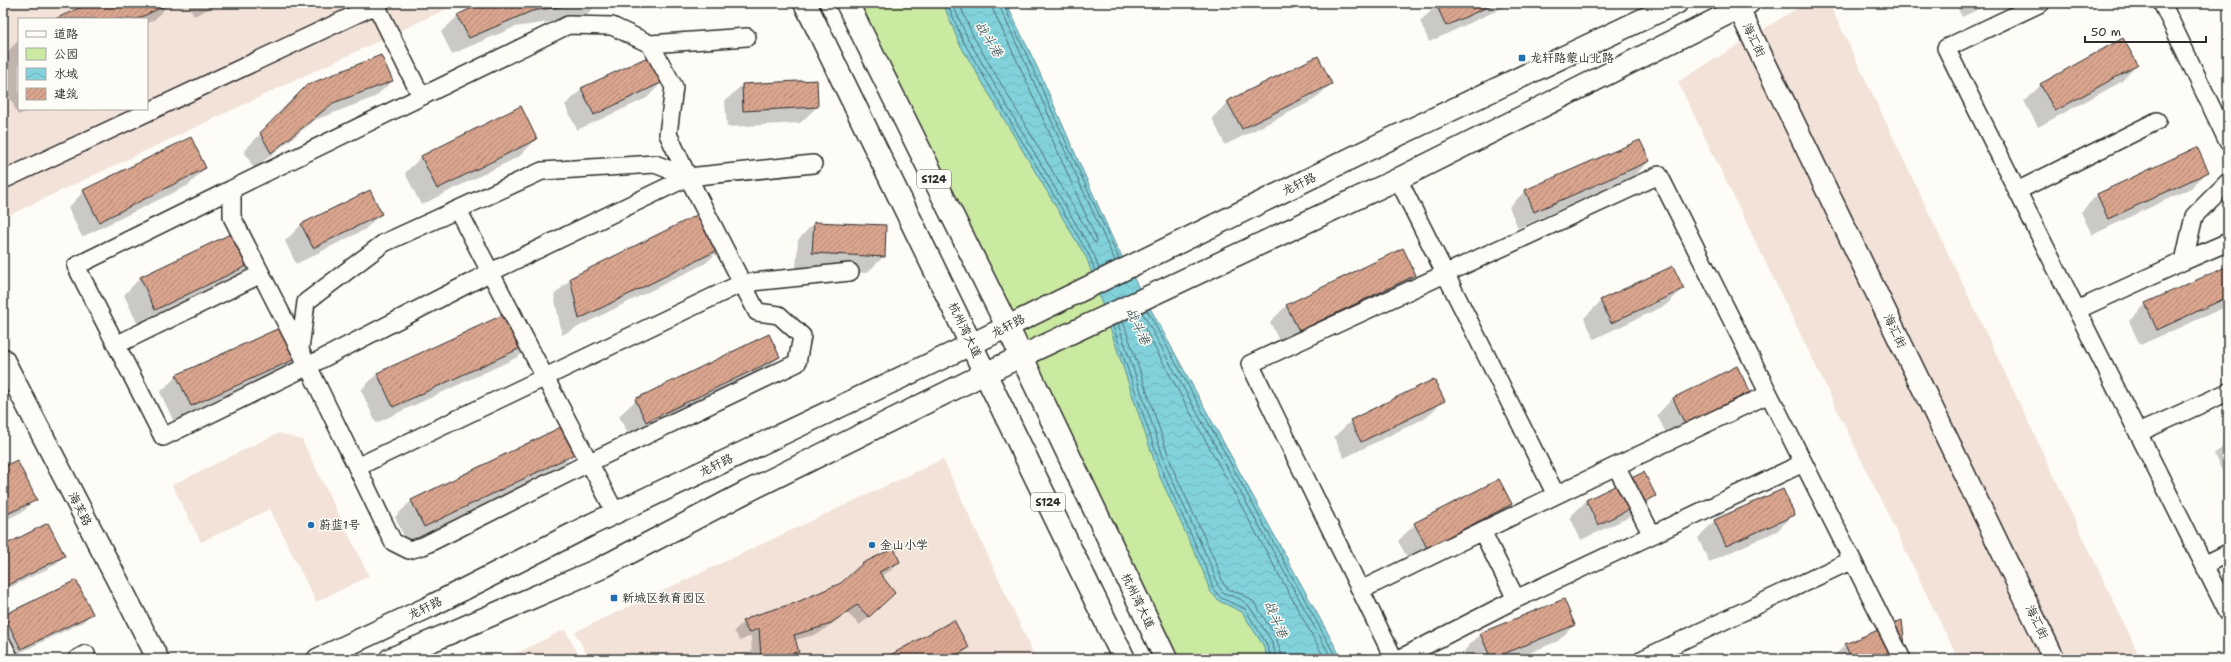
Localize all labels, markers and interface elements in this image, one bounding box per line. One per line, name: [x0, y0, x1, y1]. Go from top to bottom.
legend: [18, 18, 148, 110]
water label: 战斗港: [971, 18, 1008, 62]
scale bar: [2085, 18, 2206, 44]
street label: 海汇街: [1739, 20, 1769, 60]
text: 50 m: [2091, 24, 2121, 40]
text: 道路: [54, 26, 78, 42]
text: 公园: [54, 46, 78, 62]
place label: 龙轩路蒙山北路: [1530, 50, 1614, 66]
marker: 龙轩路蒙山北路: [1517, 53, 1527, 63]
text: 水域: [54, 66, 78, 82]
text: 建筑: [54, 86, 78, 102]
street label: 龙轩路: [1279, 169, 1319, 199]
road number: S124: [917, 170, 951, 188]
street label: 杭州湾大道: [945, 300, 985, 360]
water label: 战斗港: [1122, 305, 1155, 349]
street label: 龙轩路: [988, 311, 1028, 341]
street label: 海汇街: [1880, 311, 1910, 351]
street label: 龙轩路: [696, 450, 736, 480]
street label: 海芙路: [65, 489, 95, 529]
road number: S124: [1031, 493, 1065, 511]
place label: 蔚蓝1号: [319, 517, 360, 533]
marker: 蔚蓝1号: [306, 520, 316, 530]
place label: 金山小学: [880, 537, 928, 553]
marker: 金山小学: [867, 540, 877, 550]
street label: 杭州湾大道: [1118, 571, 1158, 631]
place label: 新城区教育园区: [622, 590, 706, 606]
street label: 龙轩路: [405, 593, 445, 623]
marker: 新城区教育园区: [609, 593, 619, 603]
water label: 战斗港: [1260, 598, 1293, 642]
street label: 海汇街: [2022, 602, 2052, 642]

